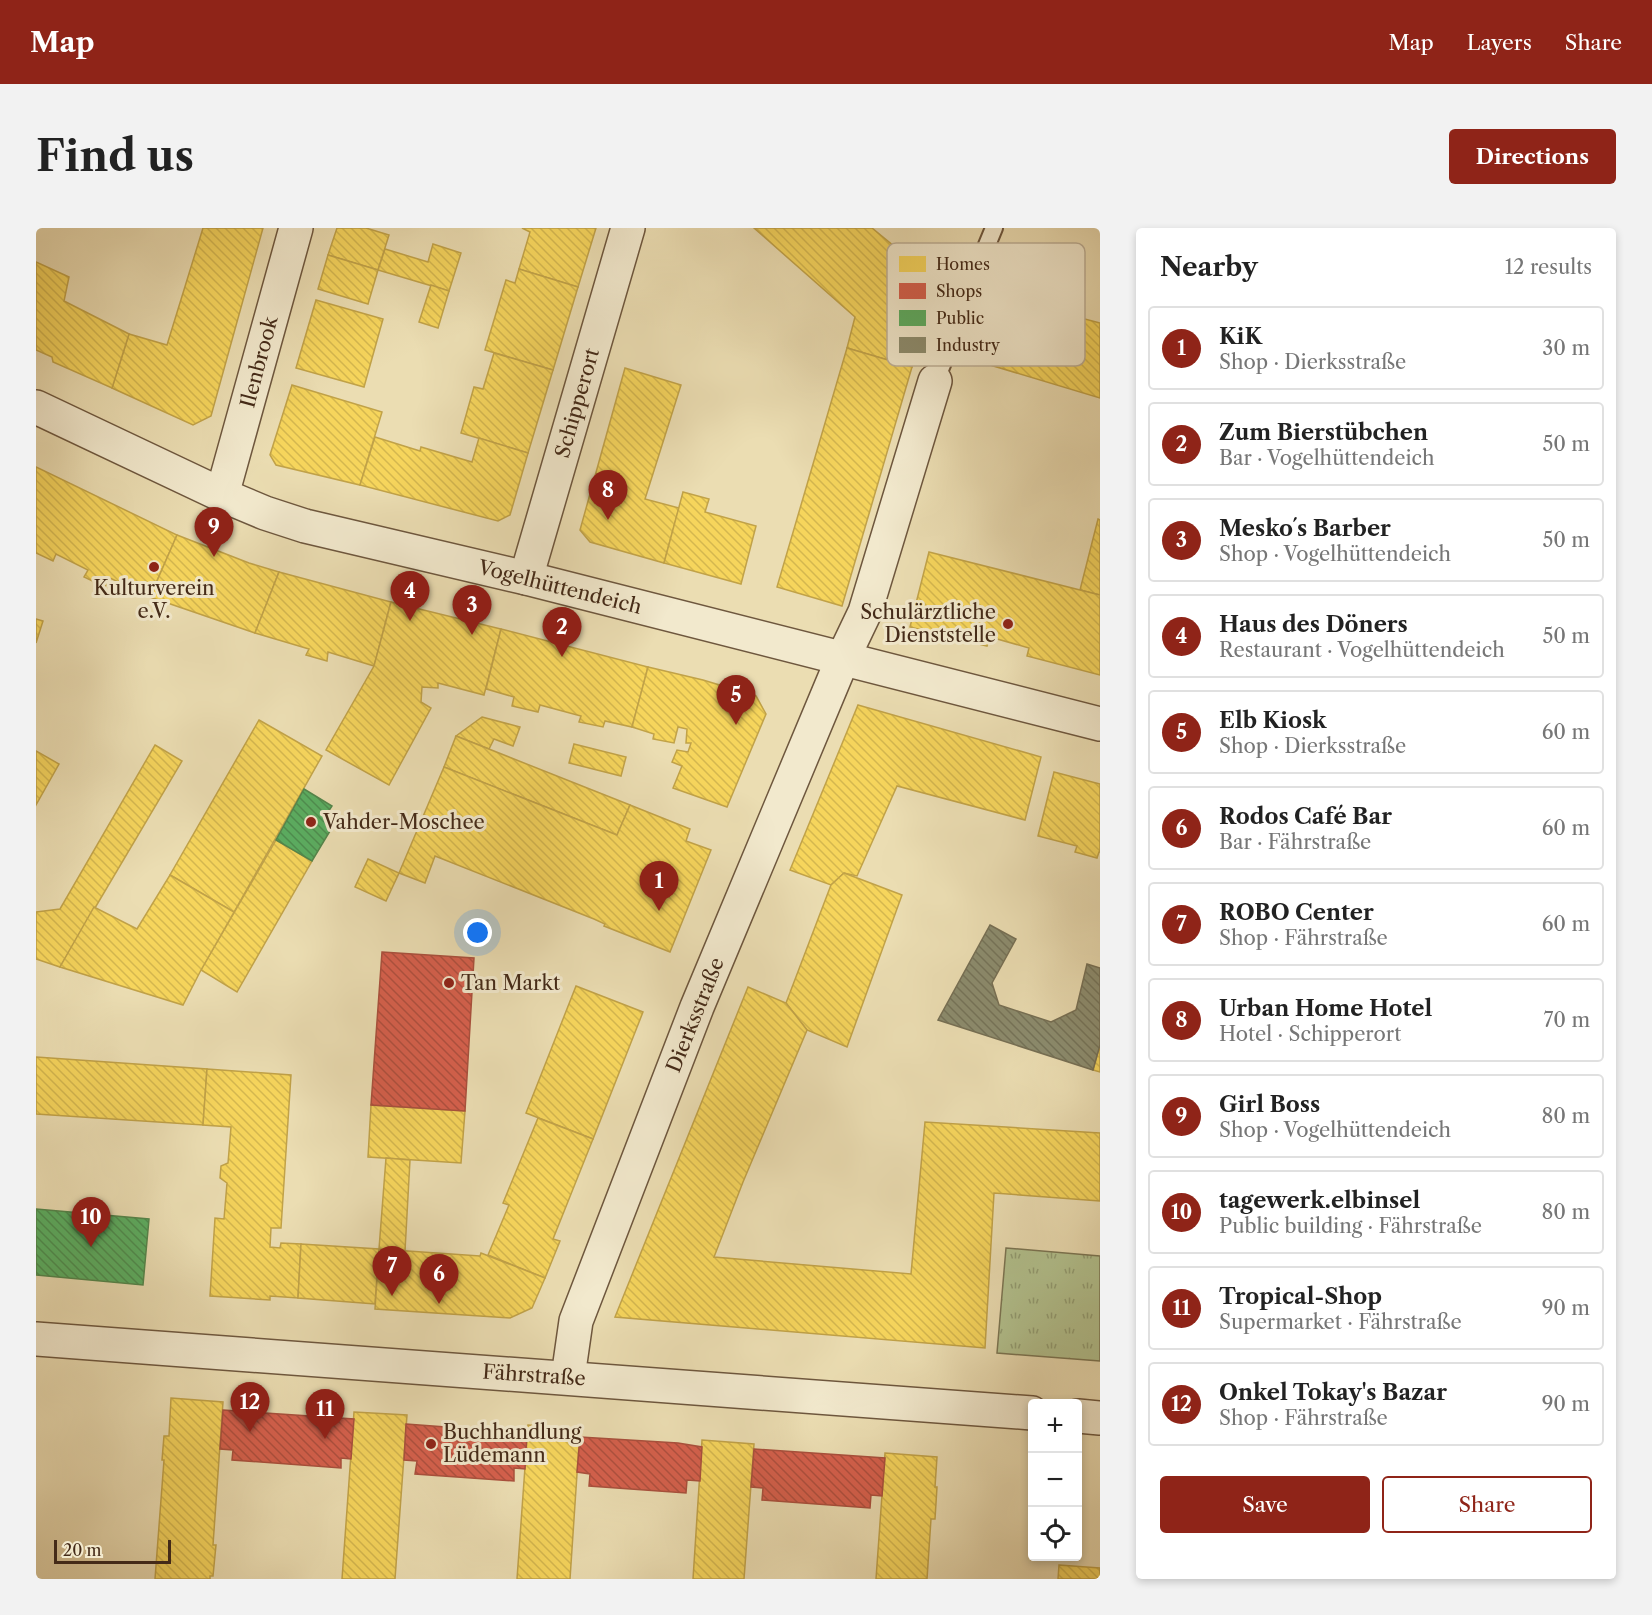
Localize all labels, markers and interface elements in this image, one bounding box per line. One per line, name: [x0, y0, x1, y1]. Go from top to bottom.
text: Map: [30, 25, 94, 59]
text: Map: [1389, 30, 1434, 55]
text: Layers: [1467, 30, 1532, 55]
text: Share: [1565, 30, 1622, 55]
button: Directions: [1449, 129, 1616, 184]
text: Find us: [36, 130, 194, 182]
legend: [887, 243, 1085, 366]
text: Nearby: [1160, 251, 1258, 283]
text: Homes: [936, 254, 990, 274]
text: 12 results: [1505, 255, 1592, 279]
text: Shops: [936, 281, 982, 301]
text: Public: [936, 308, 984, 328]
street label: Ilenbrook: [235, 312, 283, 410]
text: KiK: [1219, 323, 1262, 350]
text: Industry: [936, 335, 1001, 355]
text: 1: [1177, 336, 1186, 360]
text: 30 m: [1542, 336, 1590, 360]
street label: Schipperort: [550, 345, 604, 461]
text: Shop · Dierksstraße: [1219, 350, 1406, 374]
text: Zum Bierstübchen: [1219, 419, 1428, 446]
text: 2: [1176, 432, 1187, 456]
text: 50 m: [1543, 432, 1590, 456]
text: Bar · Vogelhüttendeich: [1219, 446, 1435, 470]
pin: 8: [588, 470, 628, 520]
pin: 9: [194, 508, 234, 557]
text: Mesko´s Barber: [1219, 515, 1391, 542]
text: 3: [1176, 528, 1187, 552]
text: 50 m: [1543, 528, 1590, 552]
text: Shop · Vogelhüttendeich: [1219, 542, 1451, 566]
street label: Vogelhüttendeich: [475, 555, 645, 619]
marker: Kulturverein e.V.: [147, 560, 161, 574]
pin: 4: [390, 572, 430, 621]
place label: Kulturverein e.V.: [93, 576, 215, 623]
pin: 3: [452, 586, 492, 635]
place label: Schulärztliche Dienststelle: [860, 600, 996, 647]
pin: 2: [542, 608, 582, 657]
text: Haus des Döners: [1219, 611, 1408, 638]
marker: Schulärztliche Dienststelle: [1001, 617, 1015, 631]
text: 4: [1176, 624, 1187, 648]
text: 50 m: [1543, 624, 1590, 648]
text: Restaurant · Vogelhüttendeich: [1219, 638, 1505, 662]
pin: 5: [716, 676, 756, 725]
text: Elb Kiosk: [1219, 707, 1327, 734]
text: 5: [1176, 720, 1187, 744]
text: 60 m: [1542, 720, 1590, 744]
text: Shop · Dierksstraße: [1219, 734, 1406, 758]
text: Rodos Café Bar: [1219, 803, 1392, 830]
place label: Vahder-Moschee: [322, 810, 485, 834]
marker: Vahder-Moschee: [304, 815, 318, 829]
text: 6: [1176, 816, 1187, 840]
text: 60 m: [1542, 816, 1590, 840]
text: Bar · Fährstraße: [1219, 830, 1371, 854]
pin: 1: [640, 862, 678, 911]
text: ROBO Center: [1219, 899, 1374, 926]
text: 7: [1176, 912, 1187, 936]
text: 60 m: [1542, 912, 1590, 936]
your location: [463, 918, 492, 947]
text: Shop · Fährstraße: [1219, 926, 1388, 950]
street label: Dierksstraße: [661, 954, 729, 1076]
place label: Tan Markt: [461, 971, 560, 995]
marker: Tan Markt: [442, 976, 456, 990]
text: Urban Home Hotel: [1219, 995, 1432, 1022]
text: 8: [1175, 1008, 1188, 1032]
text: 70 m: [1544, 1008, 1590, 1032]
text: Hotel · Schipperort: [1219, 1022, 1401, 1046]
text: Girl Boss: [1219, 1091, 1320, 1118]
text: 9: [1176, 1104, 1187, 1128]
text: 80 m: [1542, 1104, 1590, 1128]
text: Shop · Vogelhüttendeich: [1219, 1118, 1451, 1142]
text: tagewerk.elbinsel: [1219, 1187, 1420, 1214]
pin: 10: [72, 1198, 110, 1247]
text: 10: [1171, 1200, 1192, 1224]
text: 80 m: [1542, 1200, 1590, 1224]
text: Public building · Fährstraße: [1219, 1214, 1482, 1238]
pin: 7: [372, 1246, 412, 1296]
pin: 6: [420, 1254, 458, 1304]
text: Tropical-Shop: [1219, 1283, 1382, 1310]
text: 11: [1173, 1296, 1191, 1320]
text: 90 m: [1542, 1296, 1590, 1320]
text: Supermarket · Fährstraße: [1219, 1310, 1462, 1334]
street label: Fährstraße: [482, 1359, 586, 1391]
text: Onkel Tokay's Bazar: [1219, 1379, 1447, 1406]
pin: 12: [230, 1382, 270, 1432]
pin: 11: [306, 1390, 344, 1439]
text: 12: [1171, 1392, 1192, 1416]
text: 90 m: [1542, 1392, 1590, 1416]
map controls: [1028, 1399, 1082, 1561]
button: +: [1028, 1399, 1082, 1453]
text: Shop · Fährstraße: [1219, 1406, 1388, 1430]
place label: Buchhandlung Lüdemann: [443, 1420, 582, 1467]
marker: Buchhandlung Lüdemann: [424, 1437, 438, 1451]
button: −: [1028, 1453, 1082, 1507]
button: Save: [1160, 1476, 1370, 1533]
button: Share: [1382, 1476, 1592, 1533]
button: locate: [1028, 1507, 1082, 1561]
scale bar: [54, 1537, 171, 1564]
text: 20 m: [63, 1540, 102, 1560]

